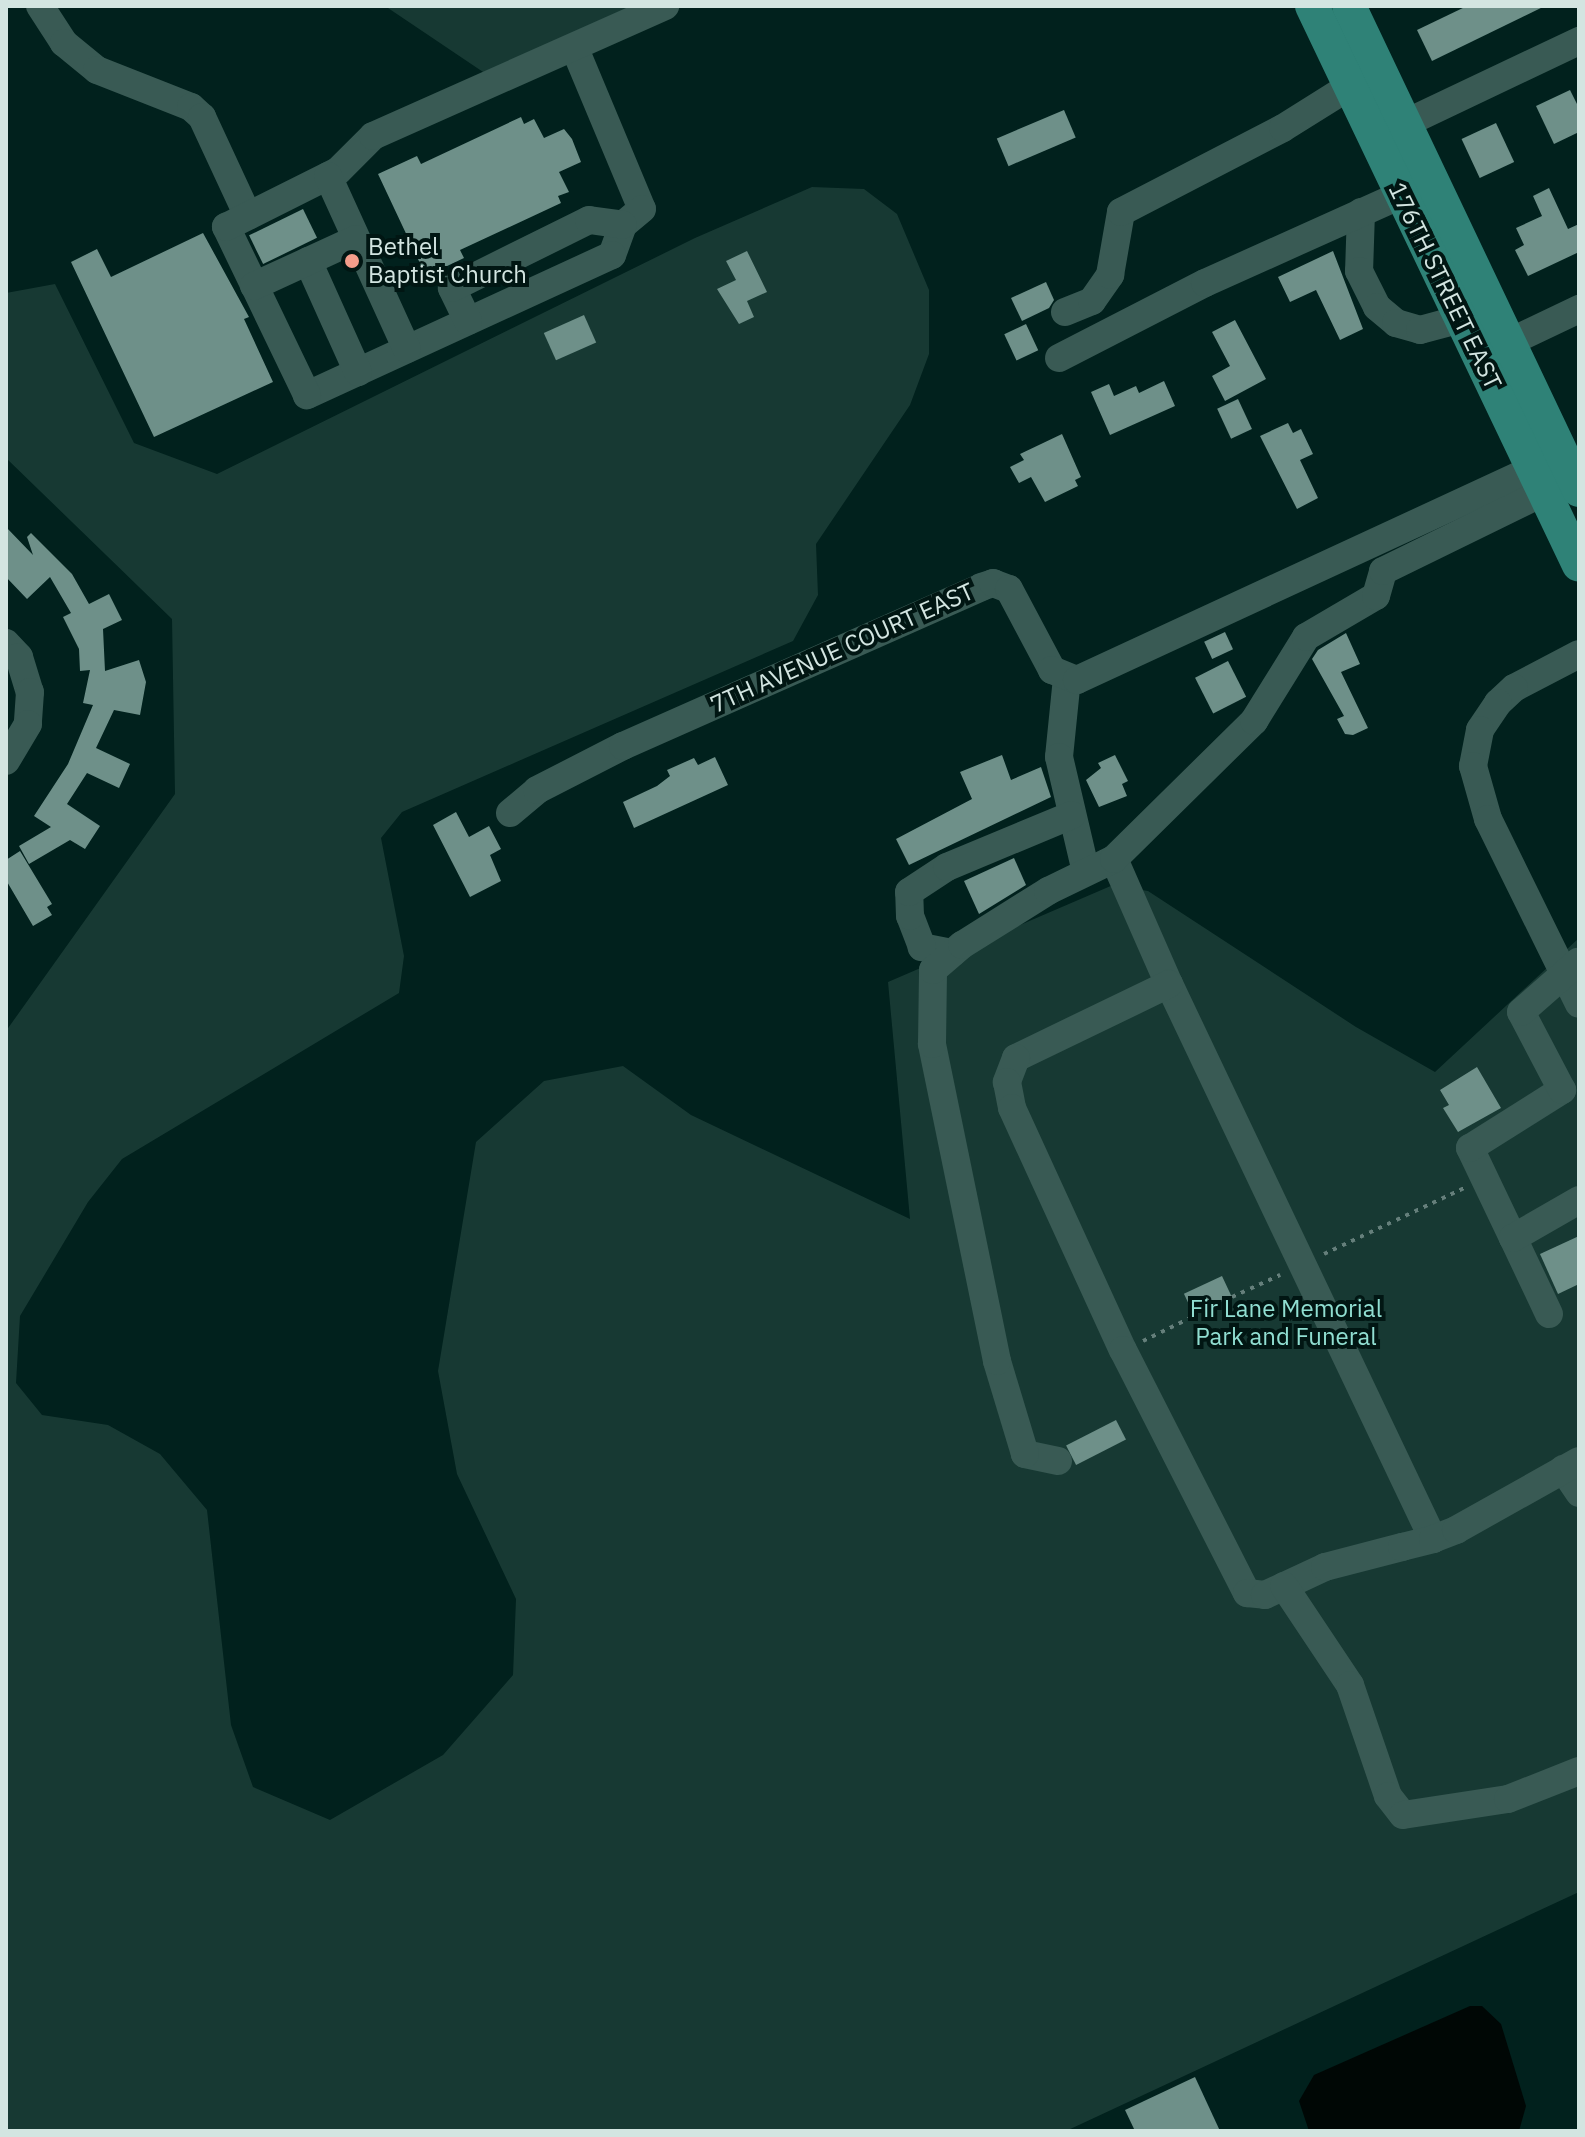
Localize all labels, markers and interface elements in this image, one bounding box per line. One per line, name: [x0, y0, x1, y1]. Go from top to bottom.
street label: 176TH STREET EAST: [1382, 178, 1508, 394]
place label: Bethel Baptist Church: [368, 233, 527, 289]
marker: Bethel Baptist Church: [343, 252, 361, 270]
street label: 7TH AVENUE COURT EAST: [706, 577, 978, 719]
park label: Fir Lane Memorial Park and Funeral: [1190, 1295, 1382, 1351]

